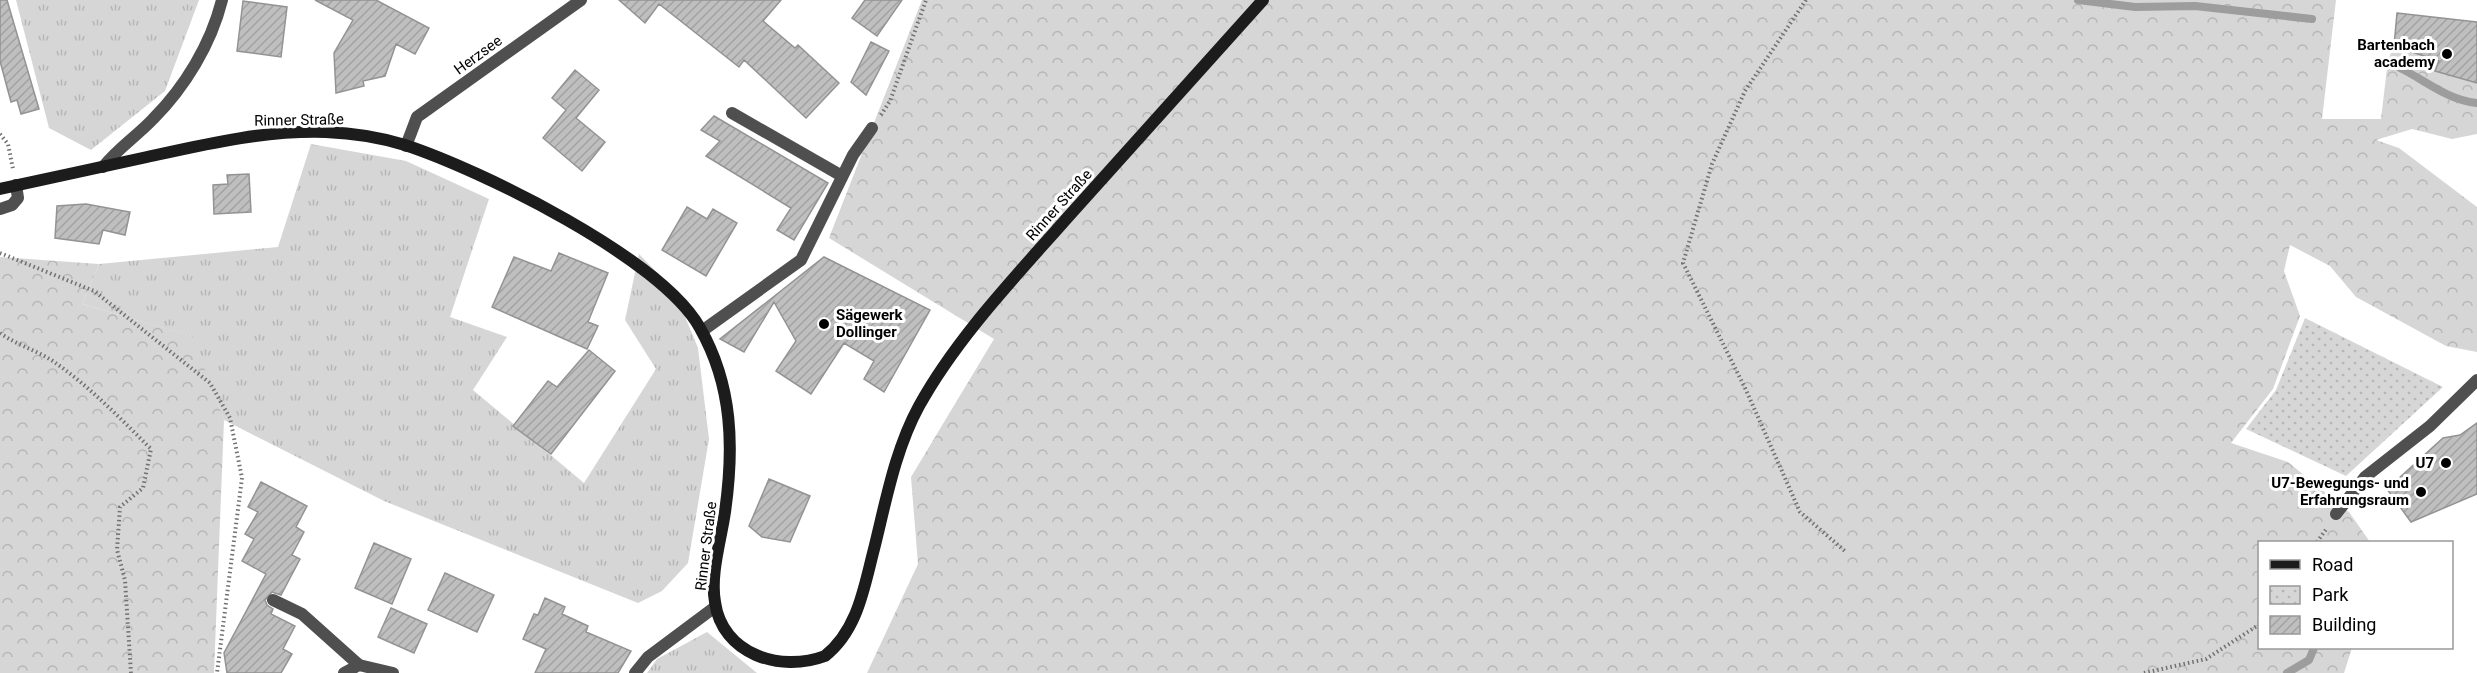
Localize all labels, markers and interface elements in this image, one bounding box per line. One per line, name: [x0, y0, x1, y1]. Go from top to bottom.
street label: Herzsee: [451, 32, 506, 78]
place label: Bartenbach academy: [2357, 36, 2435, 71]
marker: Bartenbach academy: [2440, 47, 2454, 61]
street label: Rinner Straße: [254, 110, 344, 130]
street label: Rinner Straße: [1022, 166, 1096, 244]
place label: Sägewerk Dollinger: [836, 306, 904, 341]
marker: Sägewerk Dollinger: [817, 317, 831, 331]
place label: U7: [2416, 454, 2434, 472]
marker: U7: [2439, 456, 2453, 470]
place label: U7-Bewegungs- und Erfahrungsraum: [2271, 474, 2409, 509]
marker: U7-Bewegungs- und Erfahrungsraum: [2414, 485, 2428, 499]
street label: Rinner Straße: [692, 500, 720, 592]
legend: [2258, 541, 2453, 649]
text: Road: [2312, 554, 2353, 575]
text: Park: [2312, 584, 2349, 605]
text: Building: [2312, 614, 2376, 635]

